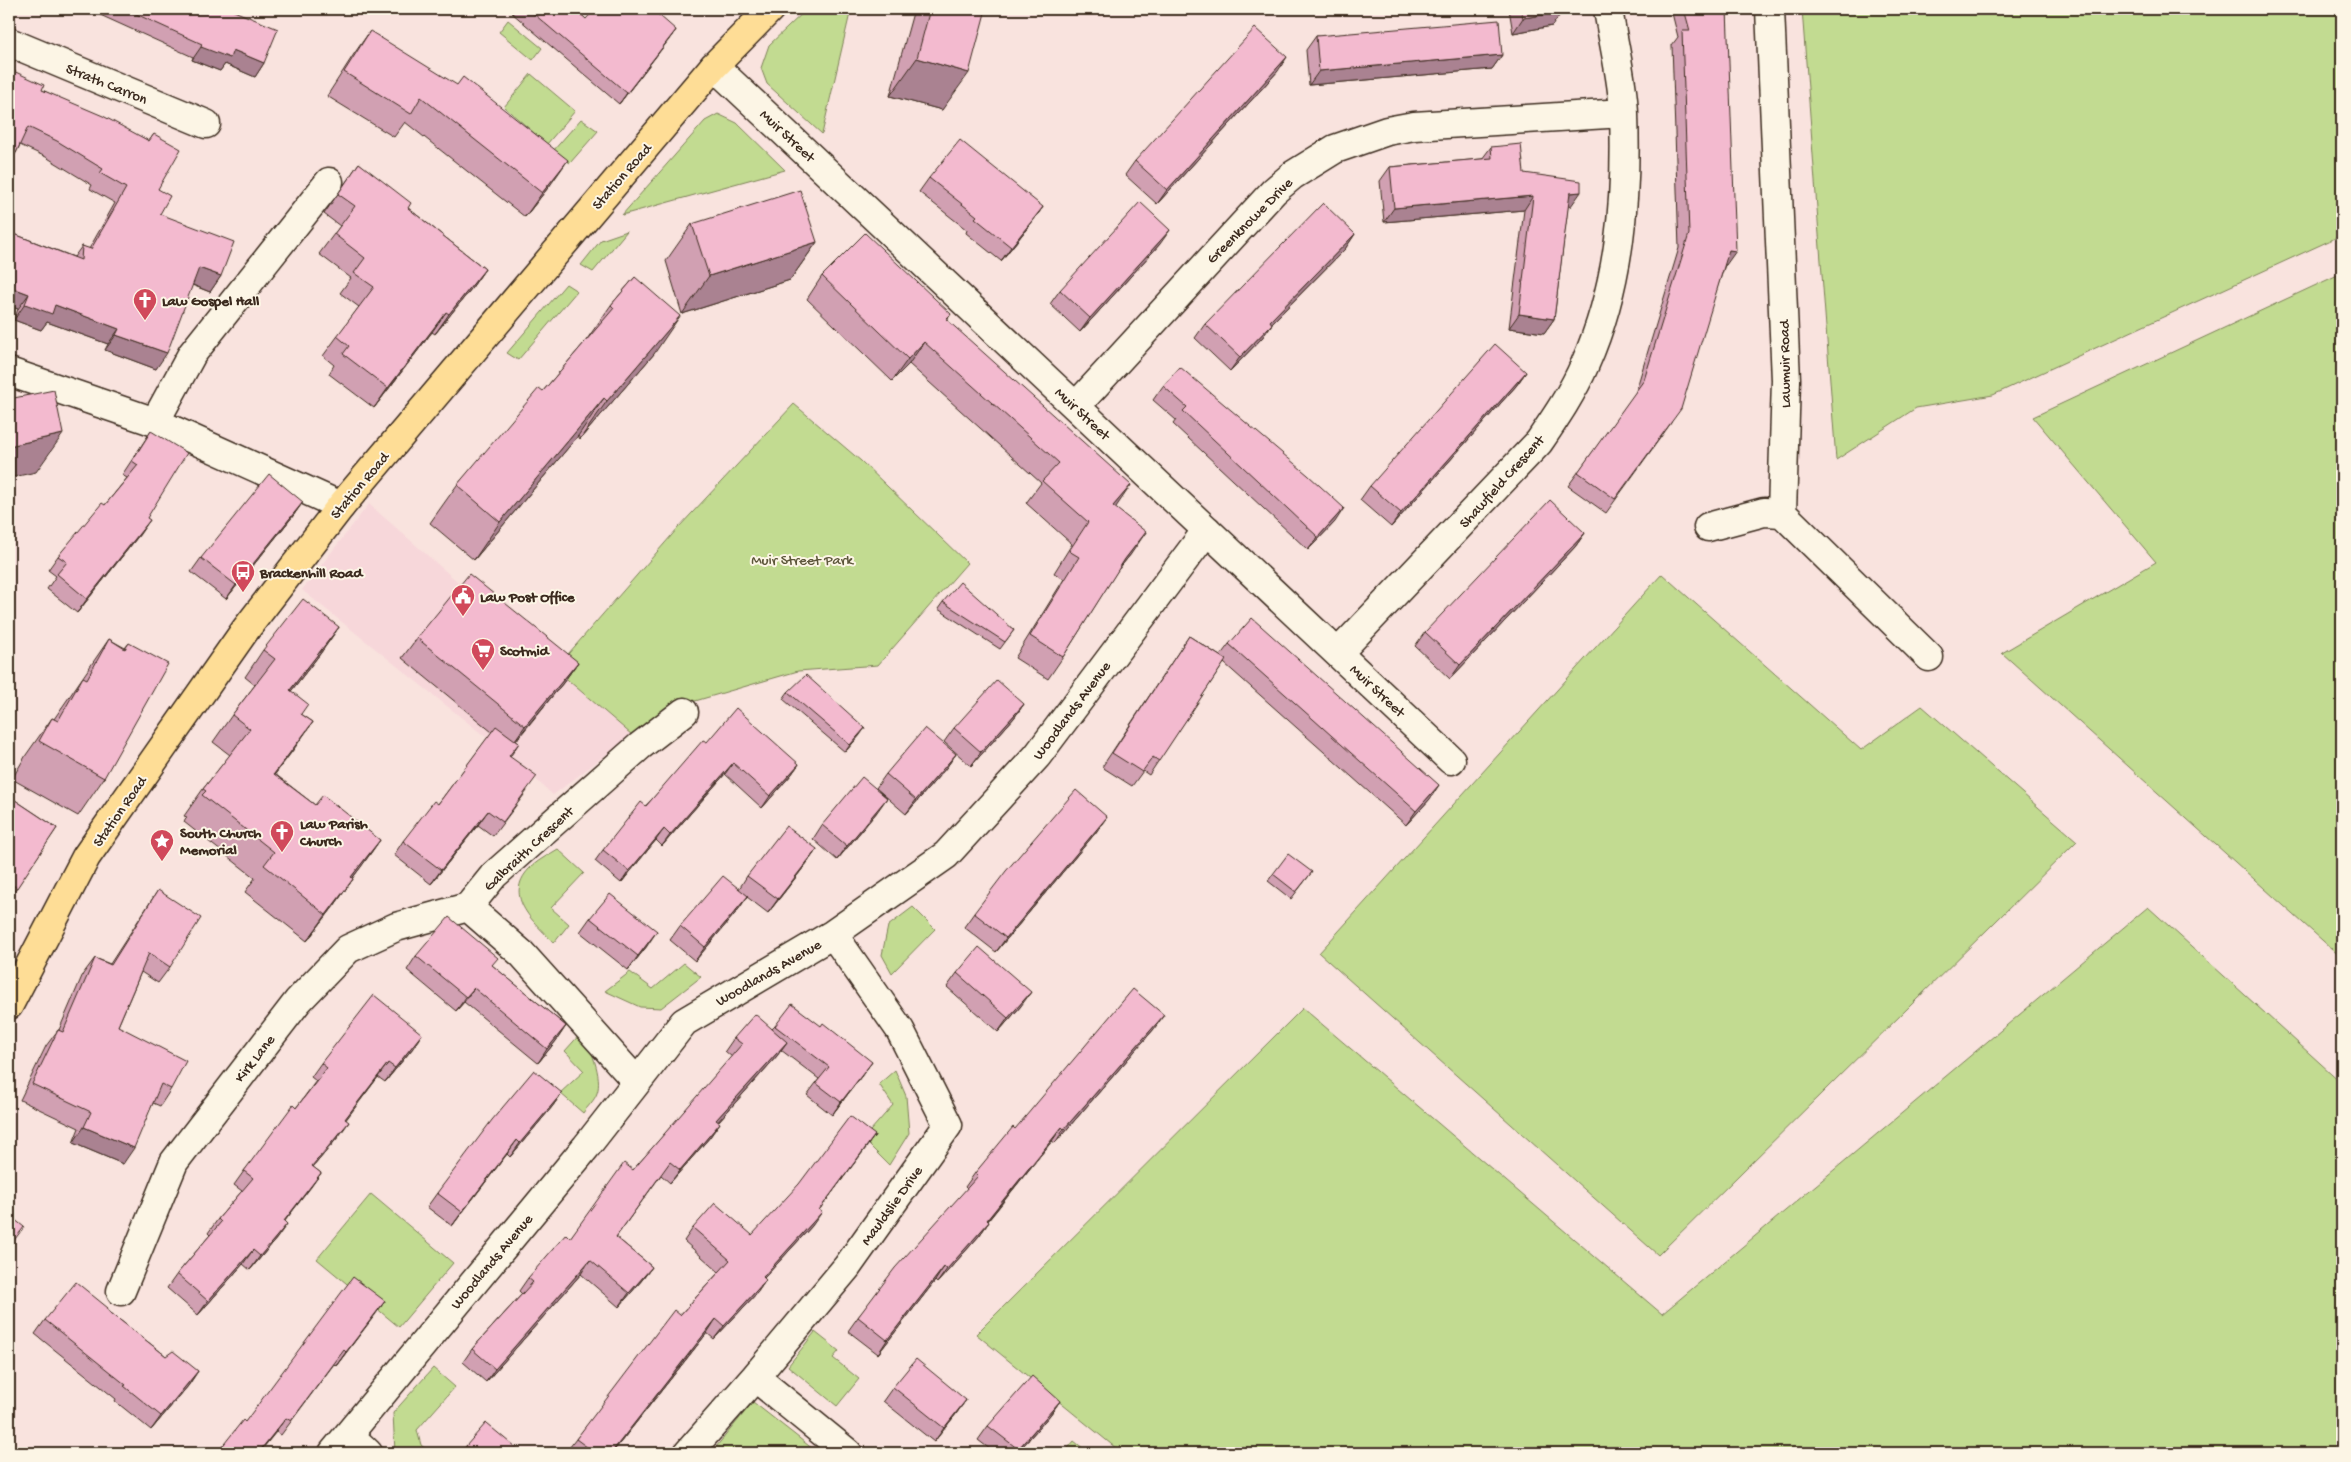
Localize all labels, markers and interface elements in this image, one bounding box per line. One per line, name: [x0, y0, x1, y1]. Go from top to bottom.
street label: Strath Carron: [63, 60, 150, 109]
street label: Muir Street: [755, 106, 820, 168]
street label: Station Road: [589, 140, 657, 214]
street label: Greenknowe Drive: [1204, 174, 1297, 268]
church icon: Law Gospel Hall: [132, 287, 158, 321]
place label: Law Gospel Hall: [162, 293, 260, 311]
street label: Lawmuir Road: [1776, 319, 1796, 408]
street label: Muir Street: [1050, 384, 1115, 446]
street label: Shawfield Crescent: [1456, 431, 1550, 533]
street label: Station Road: [327, 448, 395, 523]
park label: Muir Street Park: [751, 552, 854, 570]
bus stop icon: Brackenhill Road: [230, 559, 256, 593]
place label: Brackenhill Road: [259, 565, 364, 583]
public building icon: Law Post Office: [450, 583, 476, 617]
place label: Law Post Office: [480, 589, 576, 607]
supermarket icon: Scotmid: [470, 637, 496, 671]
place label: Scotmid: [500, 643, 551, 661]
street label: Woodlands Avenue: [1030, 658, 1116, 764]
street label: Muir Street: [1345, 661, 1410, 723]
street label: Station Road: [90, 772, 152, 851]
street label: Galbraith Crescent: [481, 802, 579, 896]
place label: Law Parish Church: [299, 816, 368, 851]
church icon: Law Parish Church: [269, 819, 295, 853]
place label: South Church Memorial: [180, 825, 261, 860]
place icon: South Church Memorial: [149, 828, 175, 862]
street label: Woodlands Avenue: [713, 936, 825, 1011]
street label: Kirk Lane: [231, 1032, 280, 1087]
street label: Mauldslie Drive: [858, 1163, 928, 1249]
street label: Woodlands Avenue: [447, 1211, 538, 1314]

